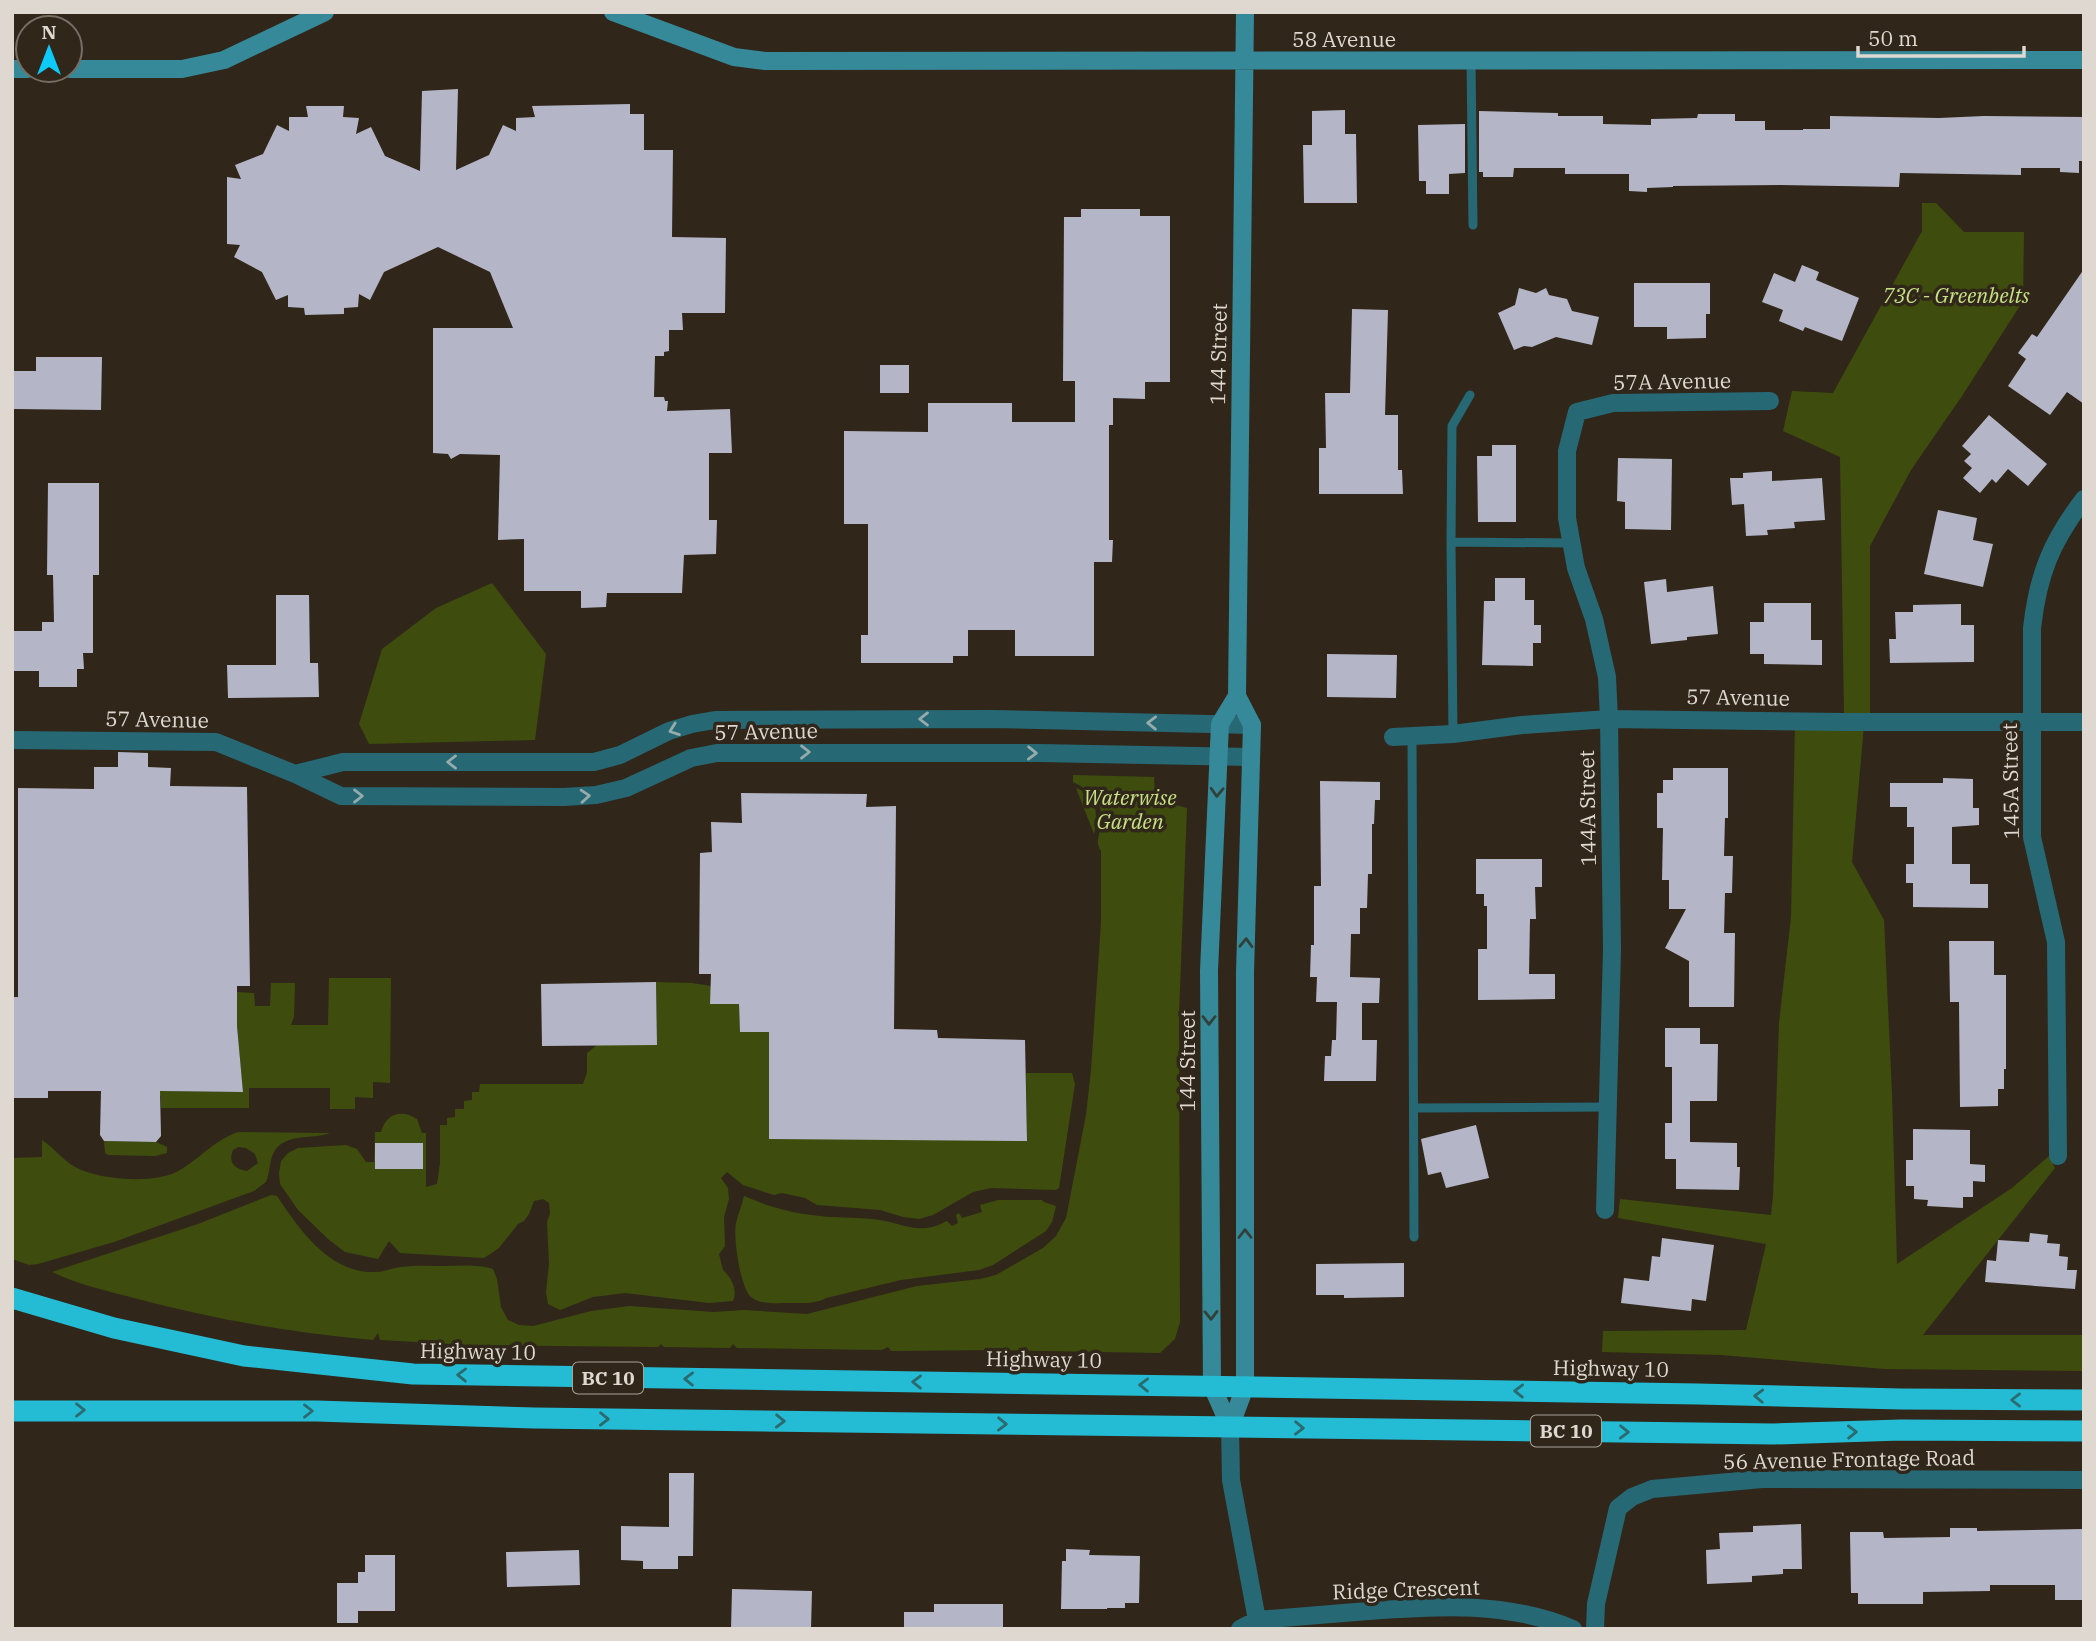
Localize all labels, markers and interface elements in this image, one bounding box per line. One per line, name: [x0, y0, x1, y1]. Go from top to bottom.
north arrow: [14, 14, 84, 84]
scale bar: [1858, 14, 2024, 58]
text: N: [41, 20, 57, 44]
text: 50 m: [1868, 24, 1918, 52]
street label: 58 Avenue: [1292, 25, 1396, 53]
park label: 73C - Greenbelts: [1882, 281, 2030, 309]
street label: 144 Street: [1203, 303, 1233, 405]
street label: 57A Avenue: [1613, 366, 1731, 396]
street label: 57 Avenue: [1686, 682, 1790, 712]
street label: 57 Avenue: [105, 704, 209, 734]
one-way arrow: [918, 711, 929, 727]
one-way arrow: [1146, 715, 1157, 730]
street label: 57 Avenue: [714, 716, 818, 746]
one-way arrow: [668, 722, 680, 736]
street label: 145A Street: [1995, 723, 2025, 839]
one-way arrow: [800, 744, 810, 760]
one-way arrow: [1027, 745, 1038, 761]
street label: 144A Street: [1572, 750, 1602, 866]
one-way arrow: [447, 754, 457, 770]
park label: Waterwise Garden: [1083, 783, 1177, 835]
one-way arrow: [1209, 787, 1224, 798]
one-way arrow: [353, 788, 364, 804]
one-way arrow: [580, 789, 591, 804]
one-way arrow: [1239, 938, 1254, 949]
street label: 144 Street: [1173, 1010, 1201, 1112]
one-way arrow: [1201, 1015, 1217, 1025]
one-way arrow: [1237, 1228, 1253, 1239]
one-way arrow: [1204, 1310, 1219, 1321]
street label: Highway 10: [420, 1336, 536, 1366]
street label: Highway 10: [986, 1344, 1102, 1374]
street label: Highway 10: [1553, 1353, 1669, 1383]
road number: BC 10: [573, 1362, 643, 1394]
one-way arrow: [456, 1368, 467, 1383]
one-way arrow: [683, 1371, 694, 1387]
one-way arrow: [911, 1374, 921, 1390]
one-way arrow: [1138, 1377, 1149, 1393]
one-way arrow: [1513, 1383, 1523, 1399]
one-way arrow: [1753, 1388, 1764, 1403]
one-way arrow: [2010, 1392, 2020, 1408]
one-way arrow: [76, 1402, 86, 1418]
one-way arrow: [303, 1403, 314, 1419]
one-way arrow: [599, 1411, 609, 1427]
one-way arrow: [775, 1413, 786, 1429]
road number: BC 10: [1531, 1415, 1601, 1446]
one-way arrow: [998, 1416, 1008, 1432]
one-way arrow: [1294, 1420, 1304, 1436]
one-way arrow: [1619, 1424, 1630, 1440]
one-way arrow: [1846, 1424, 1857, 1439]
street label: 56 Avenue Frontage Road: [1723, 1443, 1976, 1475]
street label: Ridge Crescent: [1332, 1572, 1480, 1606]

